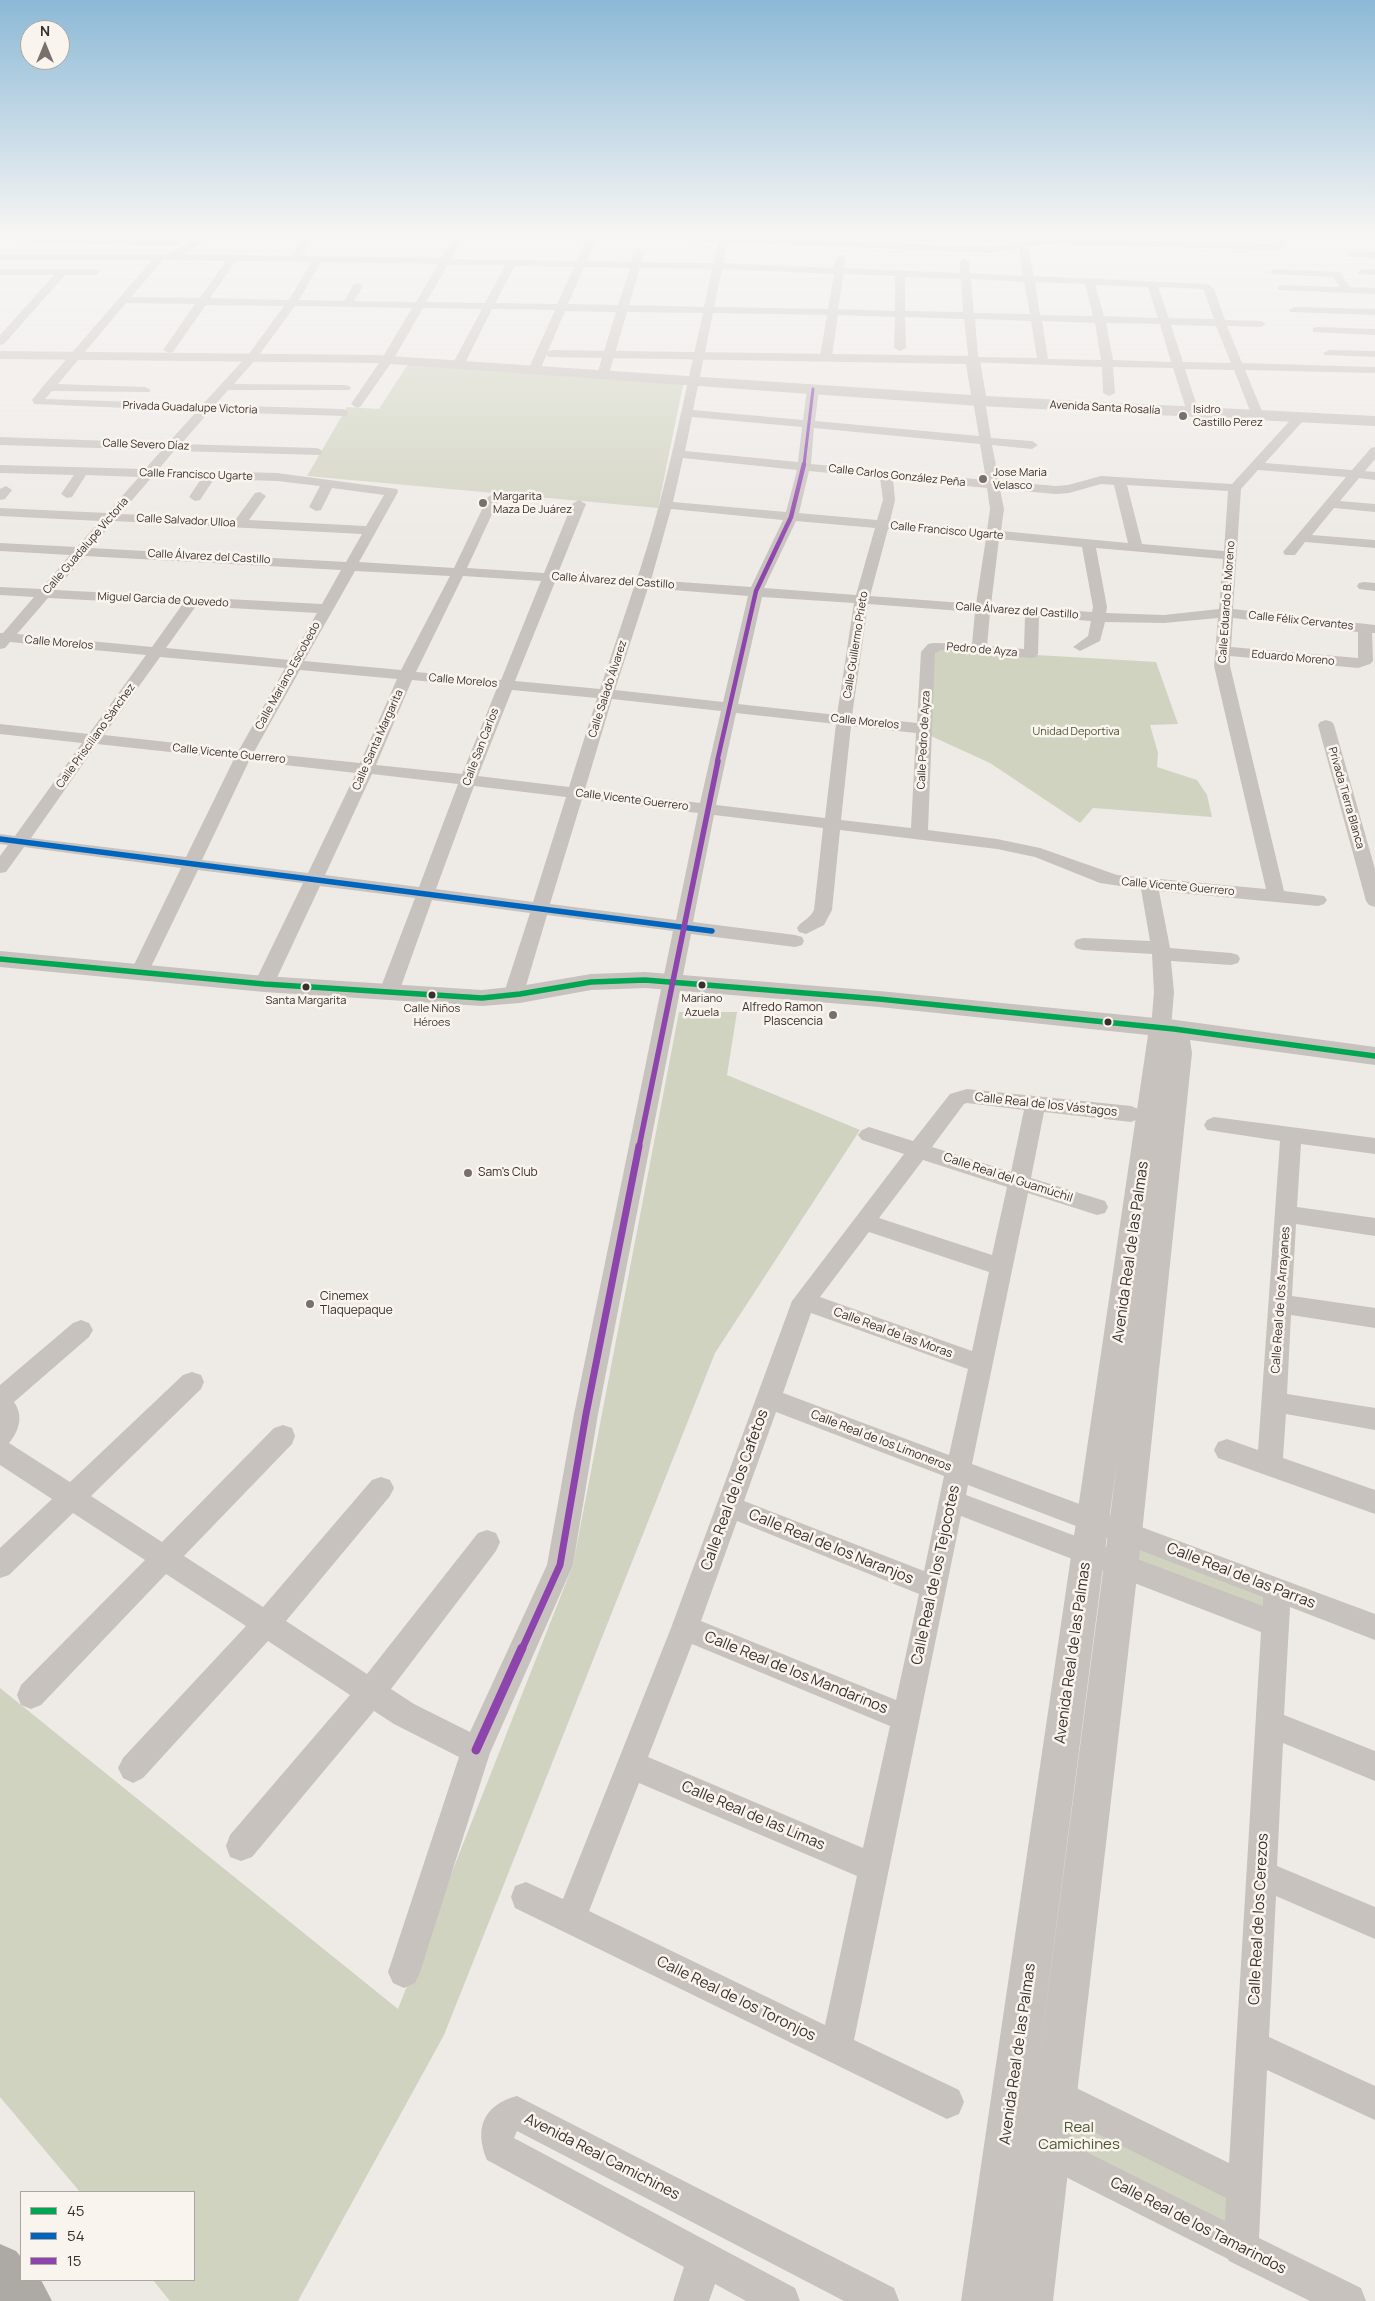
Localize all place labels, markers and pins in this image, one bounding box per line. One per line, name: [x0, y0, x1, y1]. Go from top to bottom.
place label: Isidro Castillo Perez: [1193, 403, 1263, 429]
marker: Isidro Castillo Perez: [1177, 410, 1189, 422]
place label: Jose Maria Velasco: [993, 466, 1047, 492]
marker: Jose Maria Velasco: [977, 473, 989, 485]
place label: Margarita Maza De Juárez: [493, 490, 572, 516]
marker: Margarita Maza De Juárez: [477, 497, 489, 509]
marker: Mariano Azuela: [697, 980, 707, 990]
marker: Santa Margarita: [301, 982, 311, 992]
marker: Calle Niños Héroes: [427, 990, 437, 1000]
place label: Mariano Azuela: [681, 992, 723, 1018]
place label: Santa Margarita: [266, 994, 346, 1008]
place label: Alfredo Ramon Plascencia: [742, 1001, 823, 1029]
place label: Calle Niños Héroes: [404, 1002, 460, 1028]
marker: Alfredo Ramon Plascencia: [827, 1009, 839, 1021]
unlabelled marker: [1103, 1017, 1113, 1027]
place label: Sam's Club: [478, 1166, 538, 1180]
marker: Sam's Club: [462, 1167, 474, 1179]
place label: Cinemex Tlaquepaque: [320, 1290, 393, 1318]
marker: Cinemex Tlaquepaque: [304, 1298, 316, 1310]

